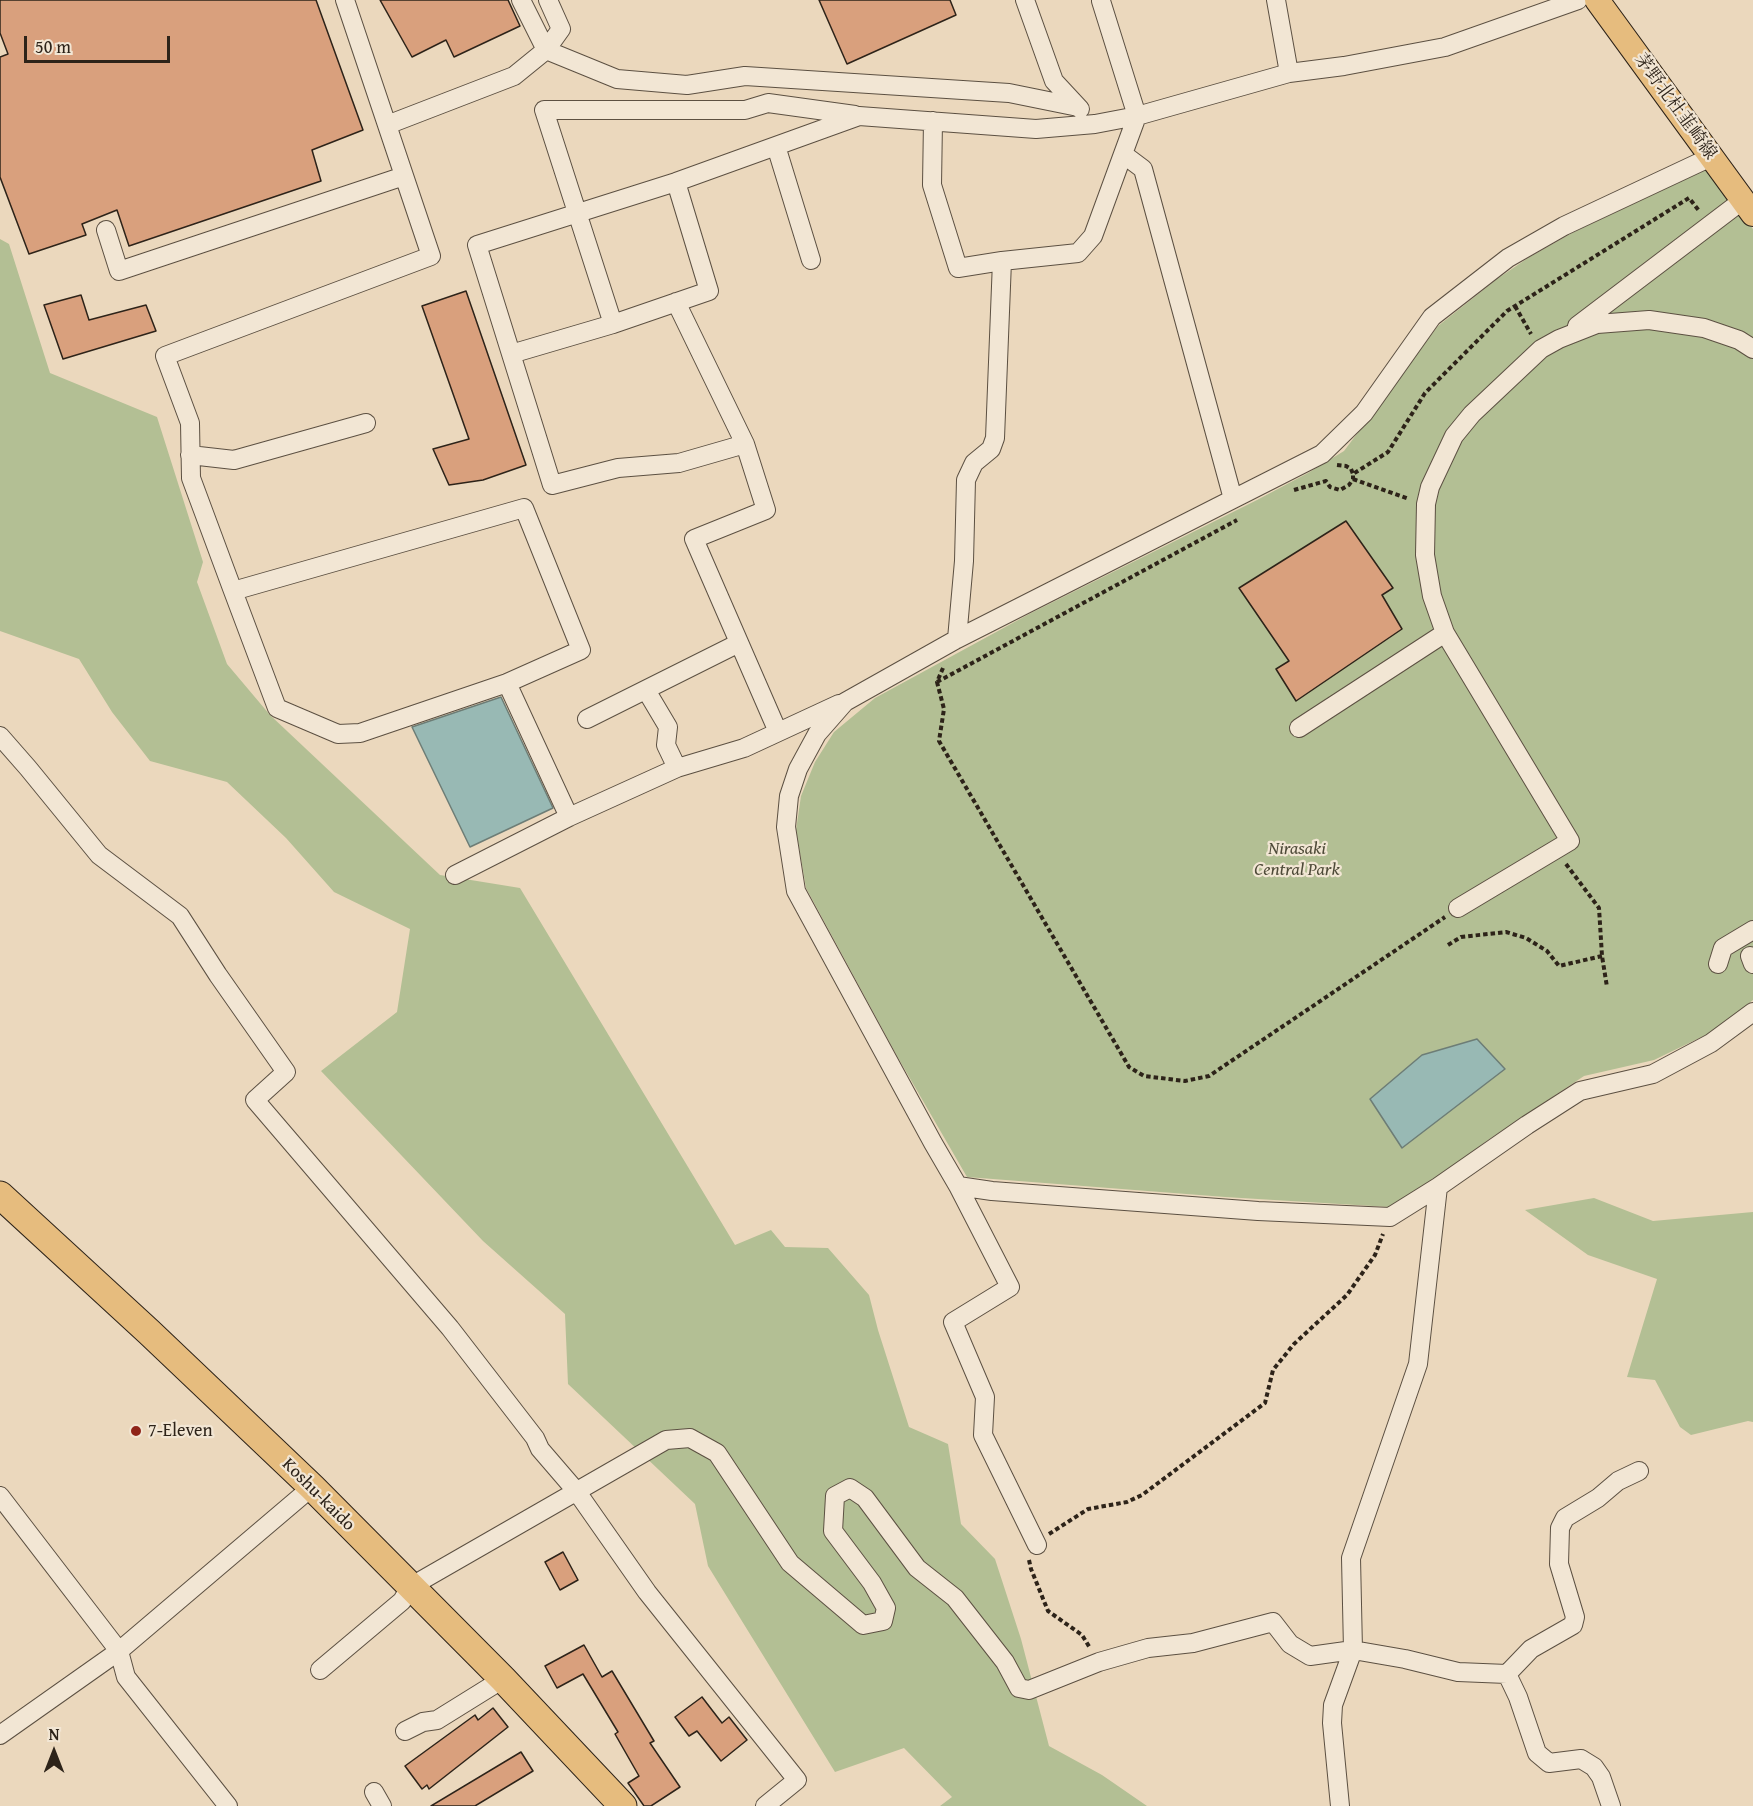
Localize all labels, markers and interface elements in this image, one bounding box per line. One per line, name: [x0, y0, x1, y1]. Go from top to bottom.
scale bar: [27, 24, 172, 62]
text: 50 m: [35, 33, 71, 60]
street label: 茅野北杜韮崎線: [1629, 50, 1721, 164]
park label: Nirasaki Central Park: [1254, 838, 1340, 880]
place label: 7-Eleven: [148, 1420, 213, 1442]
marker: 7-Eleven: [129, 1424, 143, 1438]
street label: Koshu-kaido: [277, 1454, 359, 1536]
north arrow: [24, 1722, 84, 1782]
text: N: [49, 1722, 59, 1746]

